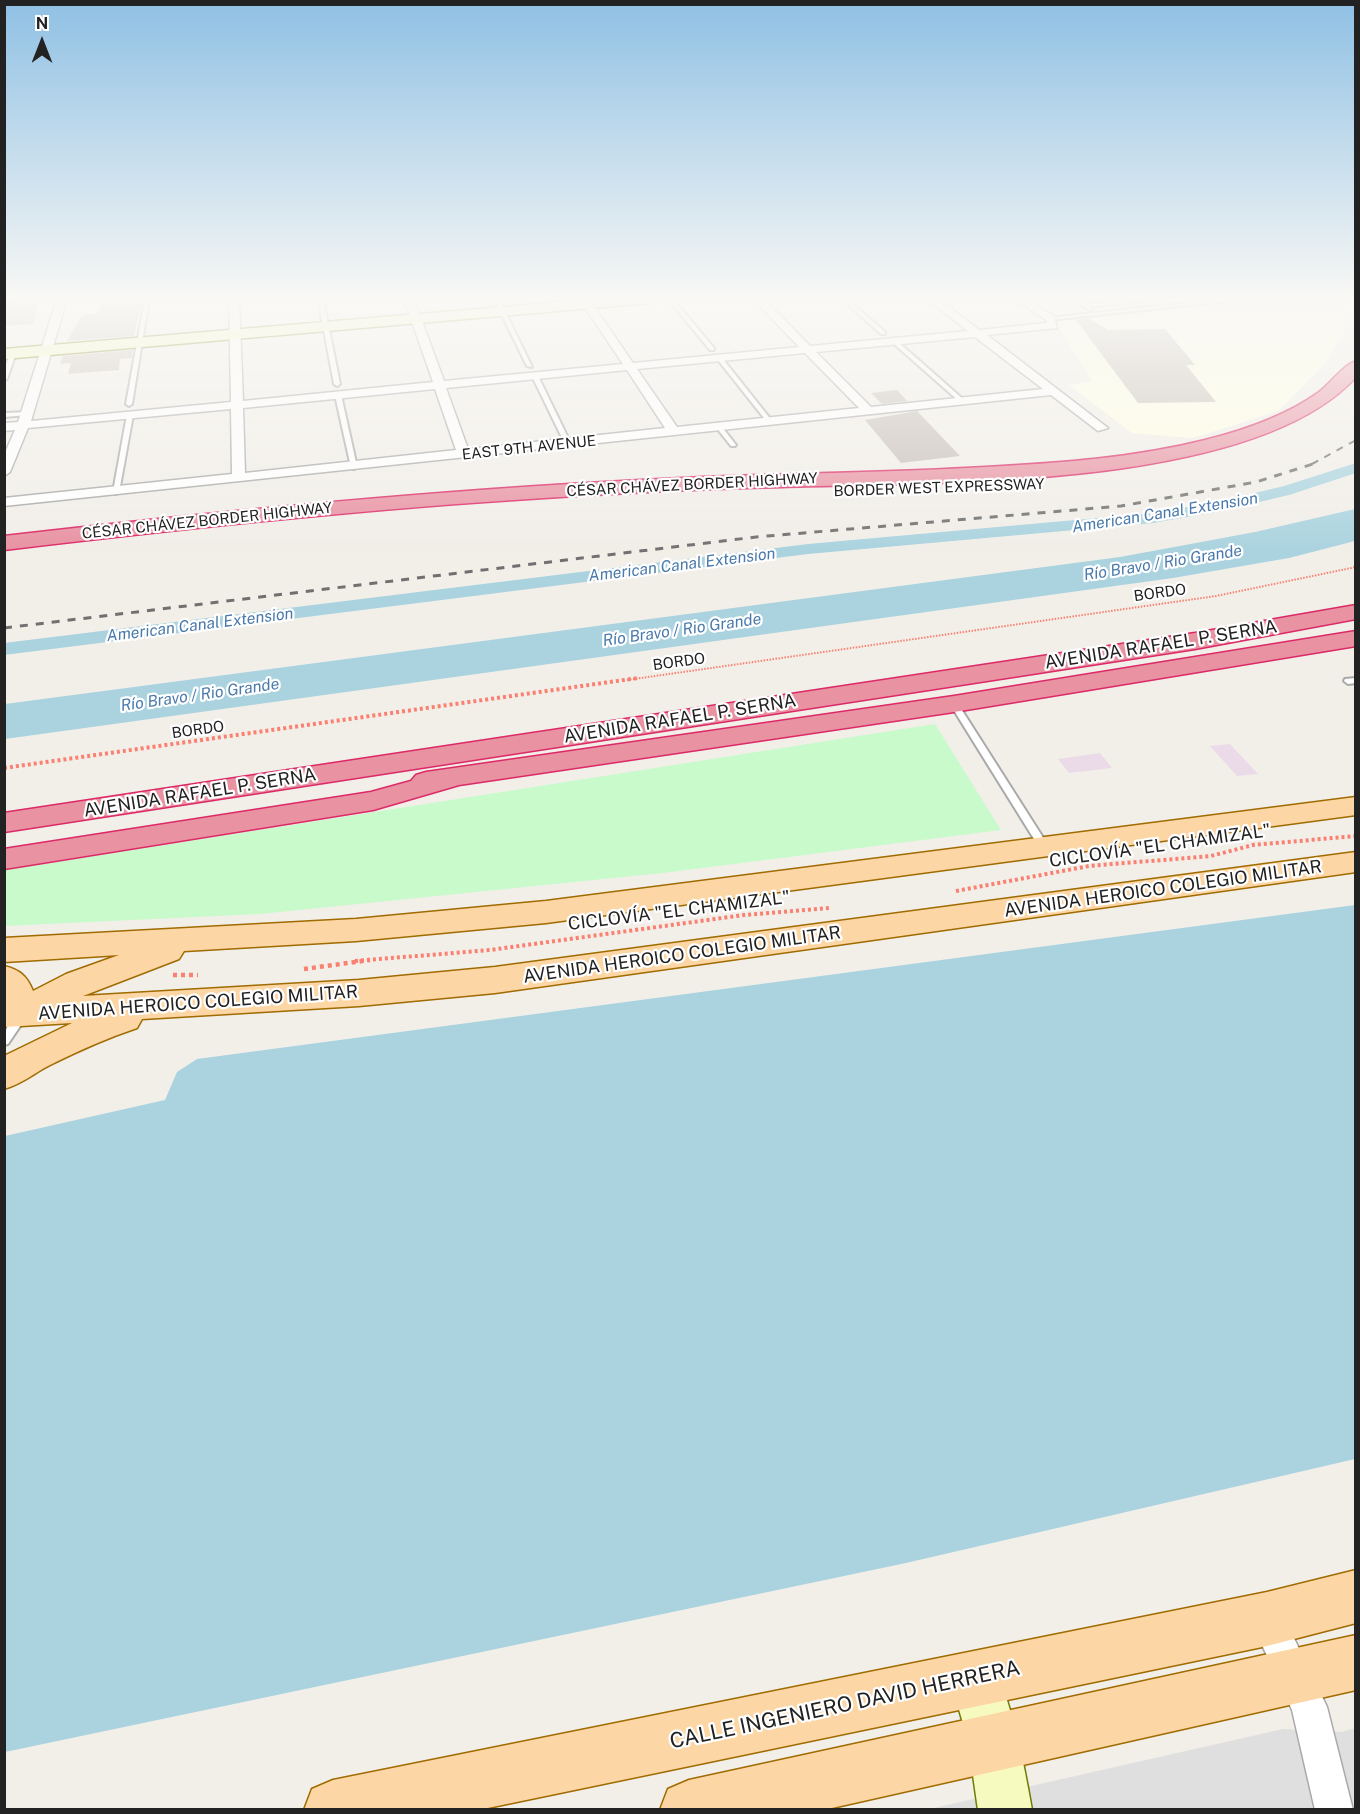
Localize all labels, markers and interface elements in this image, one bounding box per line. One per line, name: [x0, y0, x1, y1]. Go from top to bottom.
north arrow: [12, 12, 72, 72]
text: N: [36, 14, 48, 33]
street label: EAST 9TH AVENUE: [461, 432, 597, 464]
street label: CÉSAR CHÁVEZ BORDER HIGHWAY: [566, 469, 818, 501]
street label: BORDER WEST EXPRESSWAY: [833, 475, 1045, 501]
water label: American Canal Extension: [1071, 489, 1259, 537]
street label: CÉSAR CHÁVEZ BORDER HIGHWAY: [81, 499, 333, 543]
water label: Río Bravo / Rio Grande: [1083, 541, 1243, 585]
water label: American Canal Extension: [588, 544, 776, 586]
street label: BORDO: [1133, 580, 1187, 606]
water label: American Canal Extension: [106, 604, 294, 646]
water label: Río Bravo / Rio Grande: [602, 609, 762, 651]
street label: AVENIDA RAFAEL P. SERNA: [1043, 616, 1279, 674]
street label: BORDO: [652, 649, 706, 675]
water label: Río Bravo / Rio Grande: [120, 674, 280, 716]
street label: AVENIDA RAFAEL P. SERNA: [562, 690, 798, 748]
street label: BORDO: [171, 717, 225, 743]
street label: AVENIDA RAFAEL P. SERNA: [82, 764, 318, 822]
street label: CICLOVÍA "EL CHAMIZAL": [1048, 820, 1272, 872]
street label: AVENIDA HEROICO COLEGIO MILITAR: [1003, 856, 1323, 922]
street label: CICLOVÍA "EL CHAMIZAL": [567, 887, 791, 935]
street label: AVENIDA HEROICO COLEGIO MILITAR: [522, 922, 842, 988]
street label: AVENIDA HEROICO COLEGIO MILITAR: [37, 981, 359, 1025]
street label: CALLE INGENIERO DAVID HERRERA: [668, 1656, 1022, 1754]

